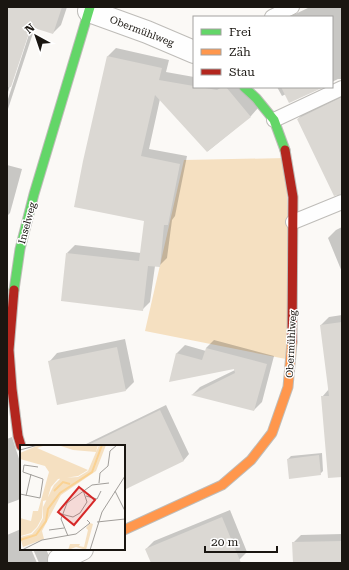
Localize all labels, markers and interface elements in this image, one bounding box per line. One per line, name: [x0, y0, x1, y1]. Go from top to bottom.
street label: Obermühlweg: [108, 14, 176, 48]
north arrow: [16, 16, 56, 56]
legend: [193, 16, 333, 88]
text: N: [22, 21, 38, 36]
text: Frei: [229, 25, 251, 39]
text: Zäh: [229, 45, 251, 59]
text: Stau: [229, 65, 255, 79]
street label: Inselweg: [16, 201, 38, 245]
street label: Obermühlweg: [284, 310, 298, 378]
inset map: [20, 445, 125, 550]
scale bar: [205, 528, 277, 554]
text: 20 m: [211, 535, 238, 549]

